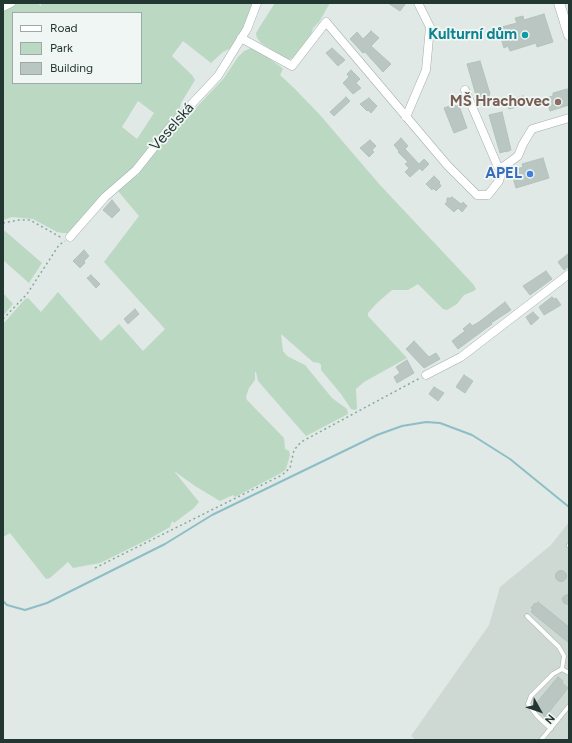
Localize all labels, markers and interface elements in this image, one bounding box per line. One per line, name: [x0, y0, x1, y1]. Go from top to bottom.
legend: [12, 12, 142, 84]
text: Road: [50, 21, 78, 35]
place label: Kulturní dům: [428, 26, 517, 44]
marker: Kulturní dům: [520, 30, 530, 40]
text: Park: [50, 41, 73, 55]
text: Building: [50, 61, 93, 75]
place label: MŠ Hrachovec: [450, 93, 550, 111]
marker: MŠ Hrachovec: [553, 97, 563, 107]
street label: Veselská: [146, 99, 198, 155]
place label: APEL: [485, 165, 522, 183]
marker: APEL: [525, 169, 535, 179]
north arrow: [520, 691, 560, 731]
text: N: [542, 712, 557, 726]

